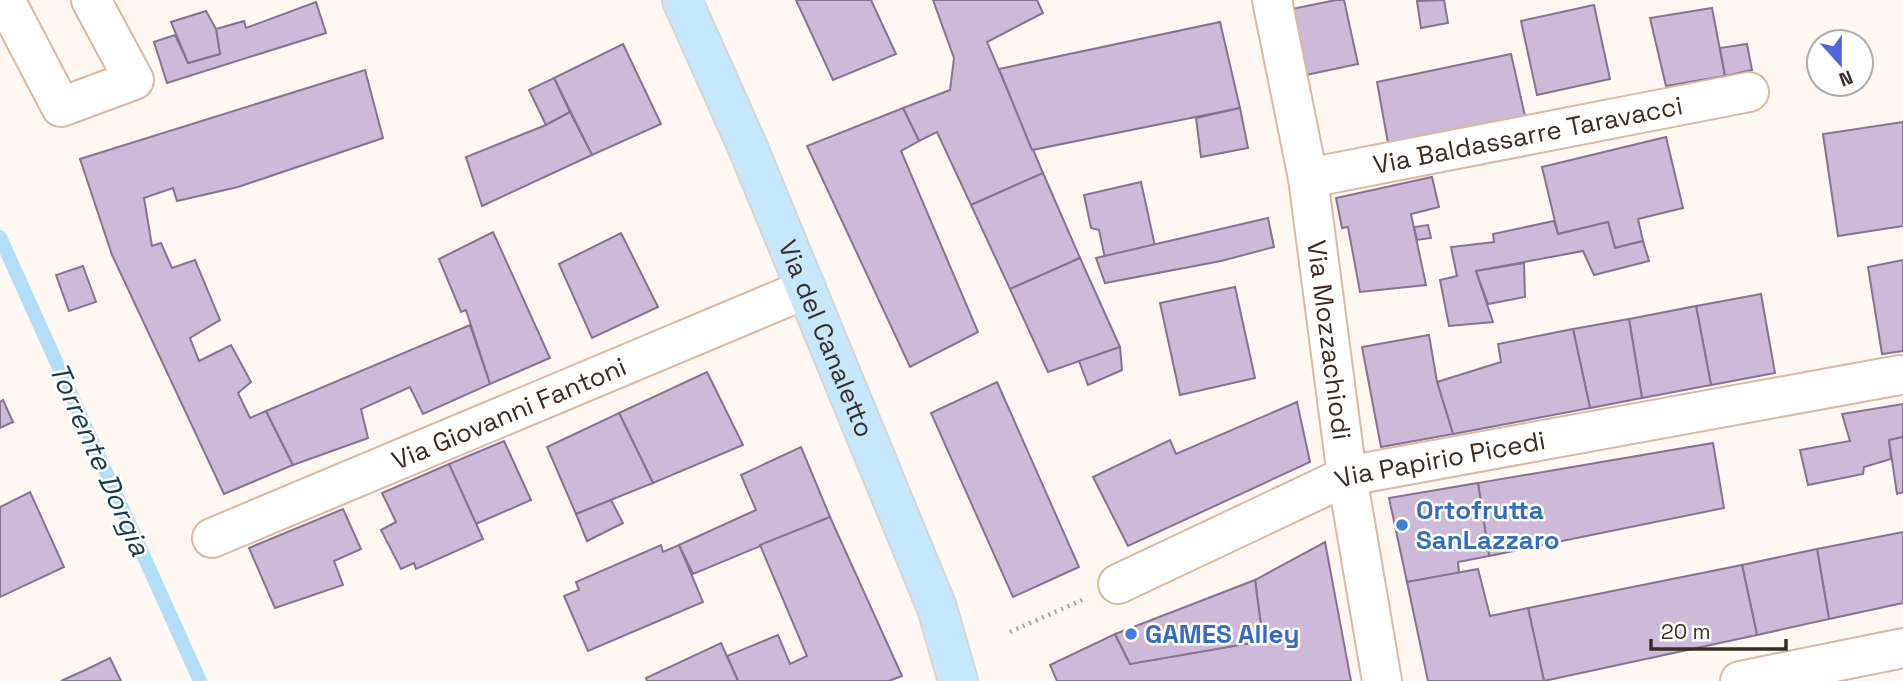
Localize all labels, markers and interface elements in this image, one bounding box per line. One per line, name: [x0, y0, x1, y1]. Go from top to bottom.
north arrow: [1805, 28, 1875, 98]
text: N: [1835, 64, 1856, 92]
street label: Via Baldassarre Taravacci: [1370, 88, 1685, 182]
street label: Via del Canaletto: [771, 235, 882, 442]
street label: Via Mozzachiodi: [1299, 238, 1359, 442]
street label: Via Giovanni Fantoni: [387, 349, 631, 478]
water label: Torrente Dorgia: [41, 357, 159, 562]
street label: Via Papirio Picedi: [1329, 423, 1548, 496]
place label: Ortofrutta SanLazzaro: [1416, 493, 1560, 557]
marker: Ortofrutta SanLazzaro: [1394, 517, 1410, 533]
scale bar: [1651, 608, 1786, 652]
place label: GAMES Alley: [1145, 617, 1299, 651]
text: 20 m: [1661, 618, 1711, 645]
marker: GAMES Alley: [1123, 626, 1139, 642]

